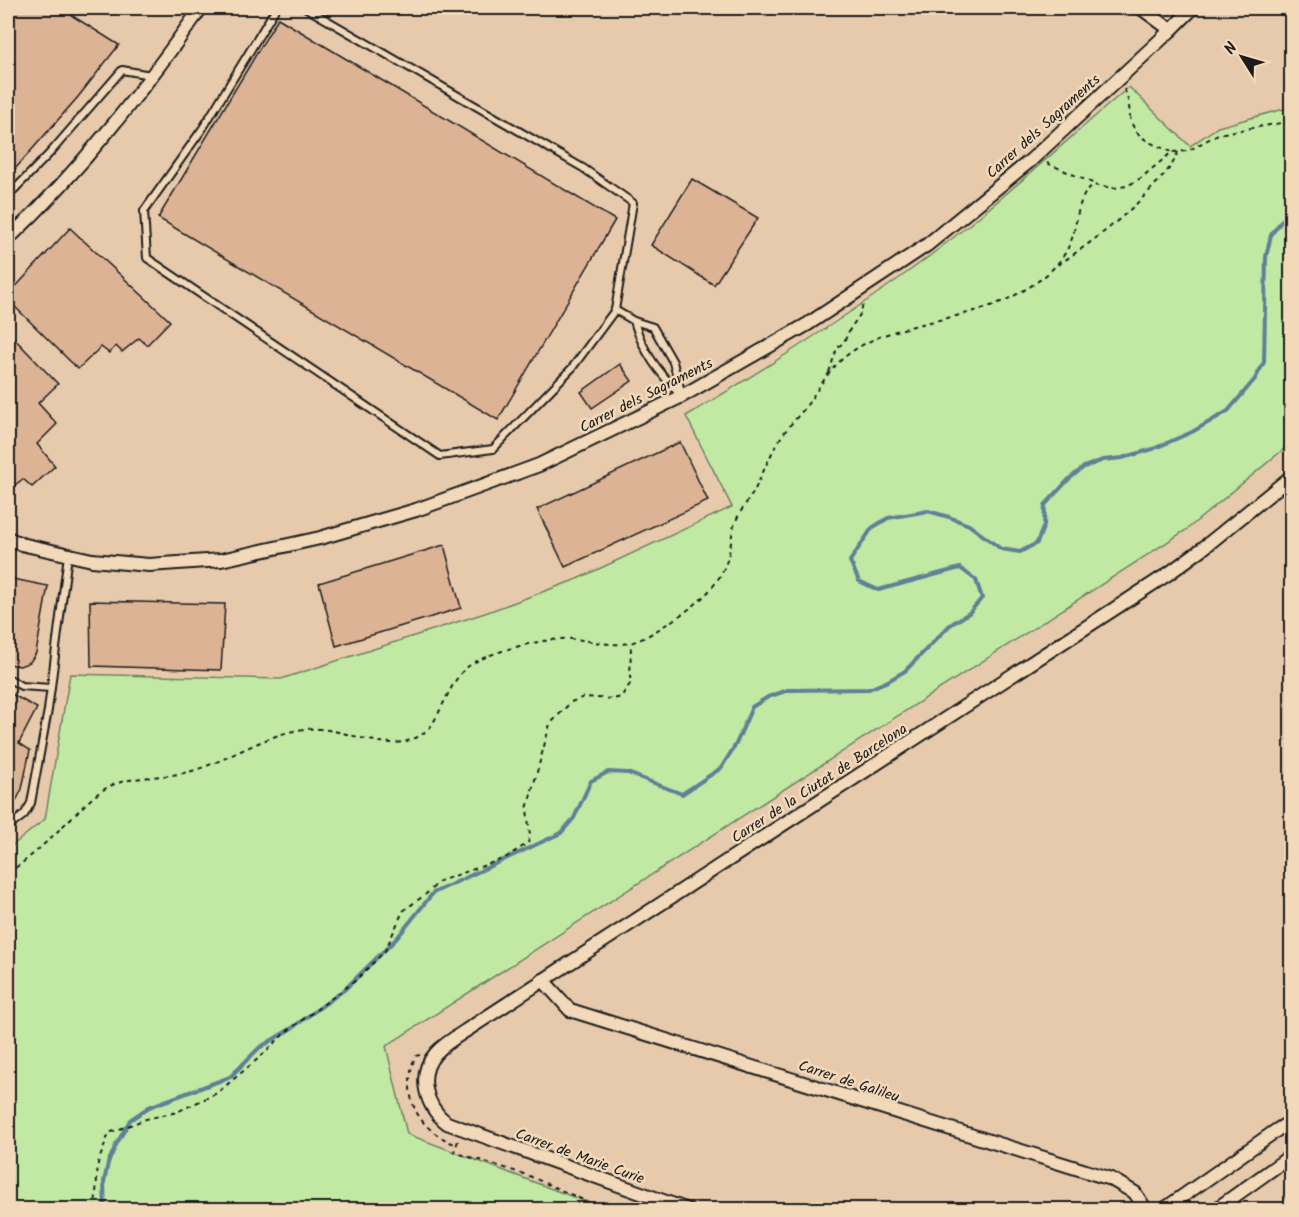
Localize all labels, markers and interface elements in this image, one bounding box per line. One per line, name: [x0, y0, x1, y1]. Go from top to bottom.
north arrow: [1212, 27, 1272, 87]
text: N: [1218, 37, 1244, 60]
street label: Carrer dels Sagraments: [981, 68, 1107, 185]
street label: Carrer dels Sagraments: [576, 352, 718, 440]
street label: Carrer de la Ciutat de Barcelona: [727, 718, 912, 850]
street label: Carrer de Galileu: [795, 1054, 902, 1110]
street label: Carrer de Marie Curie: [512, 1122, 648, 1191]

